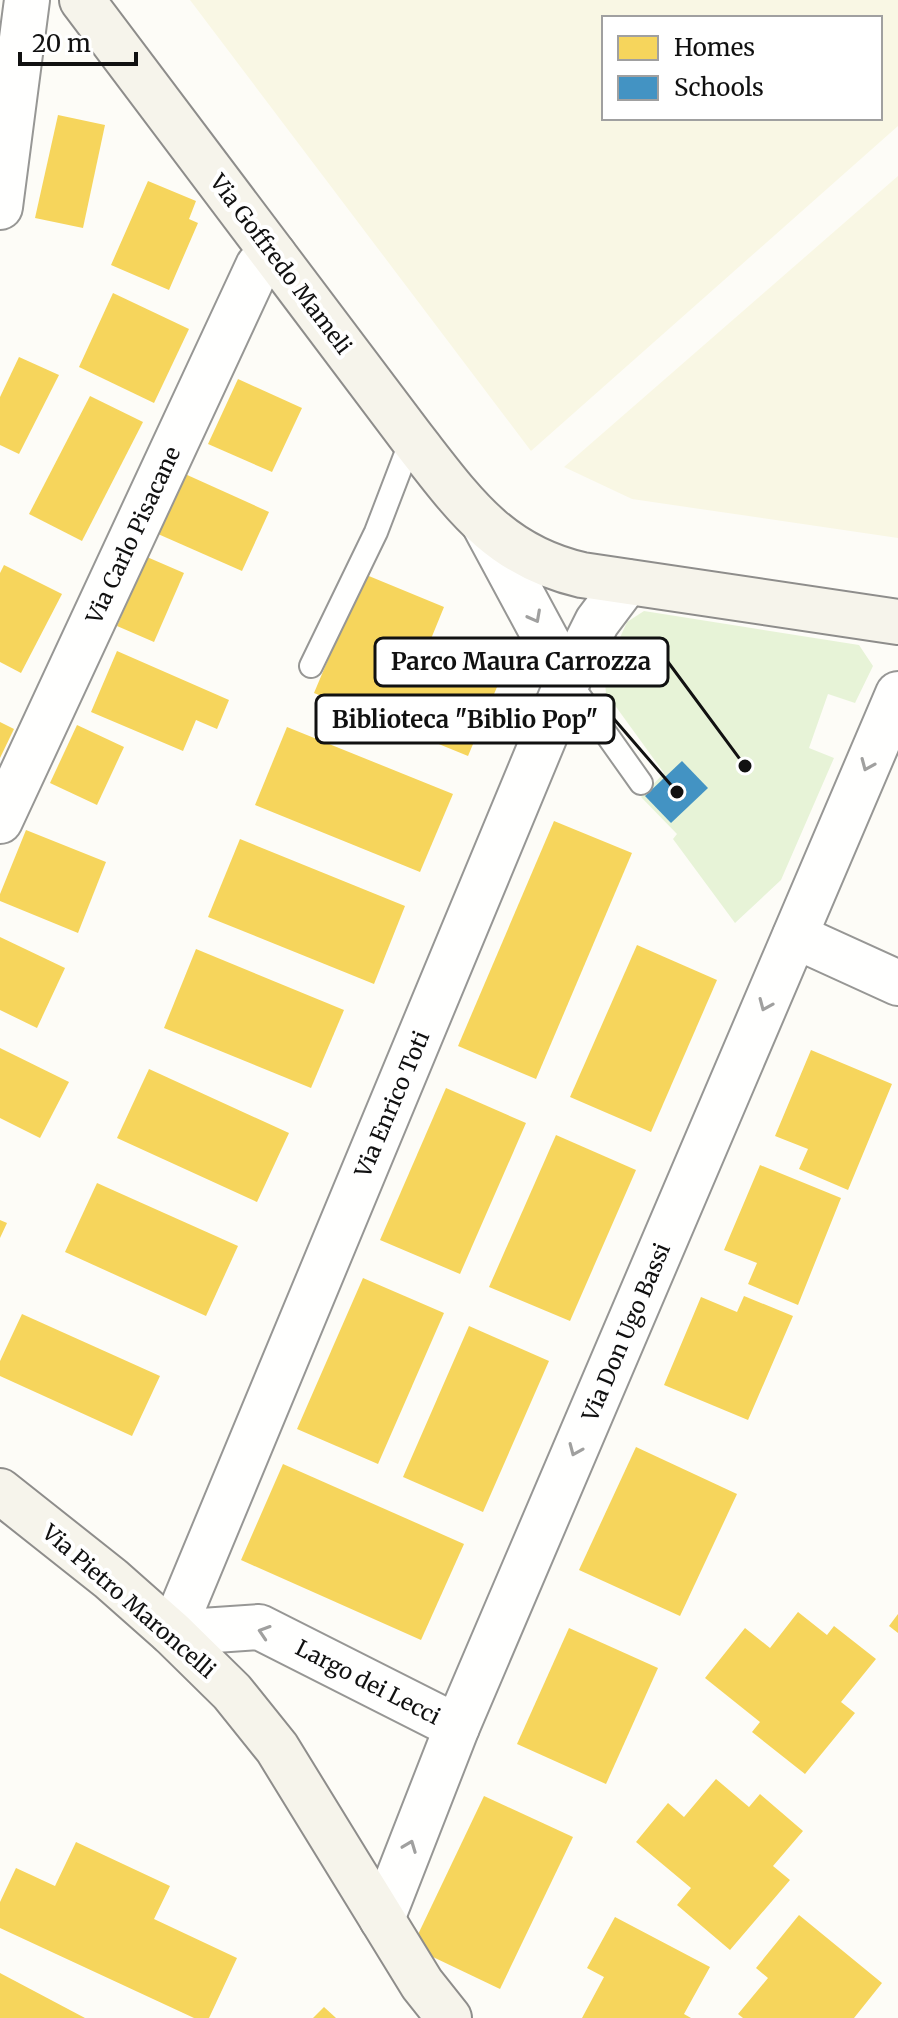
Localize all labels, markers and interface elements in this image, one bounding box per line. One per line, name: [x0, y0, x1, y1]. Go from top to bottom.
scale bar: [20, 16, 136, 66]
legend: [602, 16, 882, 120]
text: 20 m: [32, 28, 91, 59]
text: Homes: [674, 32, 755, 63]
text: Schools: [674, 72, 764, 103]
street label: Via Goffredo Mameli: [204, 168, 358, 360]
street label: Via Carlo Pisacane: [79, 442, 186, 629]
one-way arrow: [525, 609, 540, 624]
callout: Parco Maura Carrozza: [375, 638, 668, 686]
text: Parco Maura Carrozza: [391, 646, 651, 677]
callout: Biblioteca "Biblio Pop": [316, 695, 614, 743]
text: Biblioteca "Biblio Pop": [332, 704, 598, 735]
one-way arrow: [861, 757, 877, 772]
one-way arrow: [759, 997, 775, 1011]
street label: Via Enrico Toti: [348, 1027, 435, 1182]
street label: Via Don Ugo Bassi: [575, 1239, 676, 1426]
one-way arrow: [569, 1442, 585, 1456]
street label: Via Pietro Maroncelli: [36, 1517, 221, 1684]
one-way arrow: [258, 1625, 271, 1641]
street label: Largo dei Lecci: [291, 1633, 445, 1731]
one-way arrow: [400, 1840, 417, 1854]

